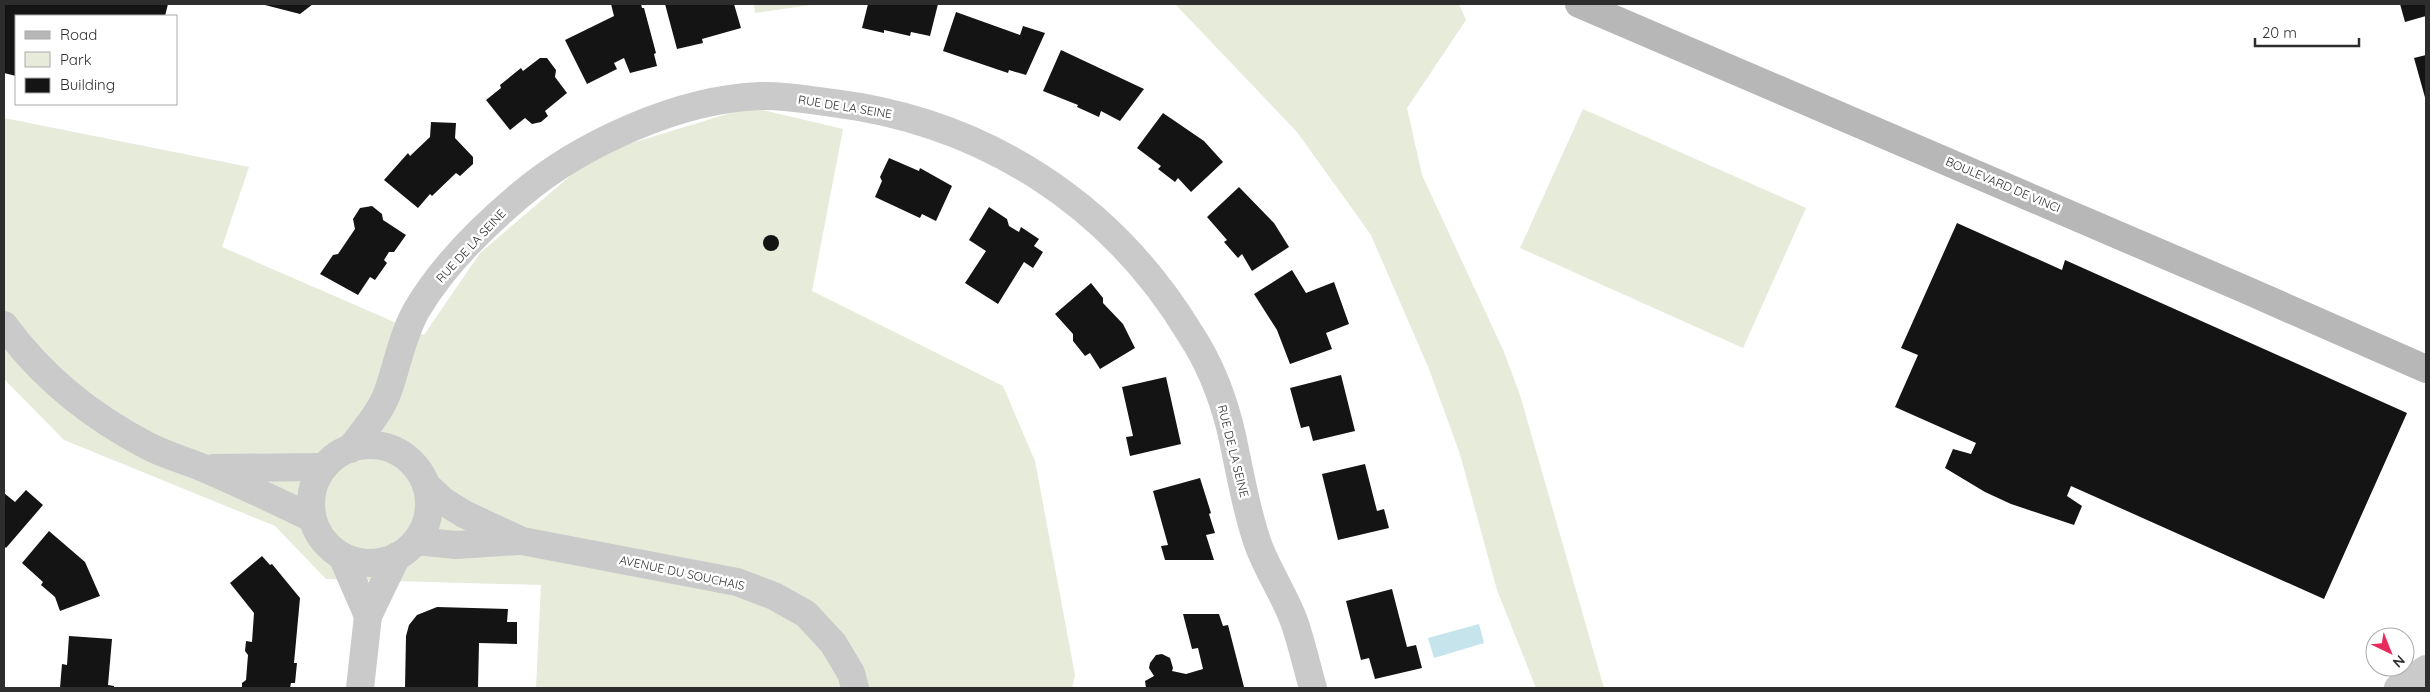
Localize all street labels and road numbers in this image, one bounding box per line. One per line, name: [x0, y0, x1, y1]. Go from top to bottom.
street label: RUE DE LA SEINE: [797, 92, 893, 121]
street label: BOULEVARD DE VINCI: [1944, 154, 2063, 216]
street label: RUE DE LA SEINE: [433, 206, 509, 285]
street label: RUE DE LA SEINE: [1215, 403, 1252, 499]
street label: AVENUE DU SOUCHAIS: [618, 552, 746, 593]

